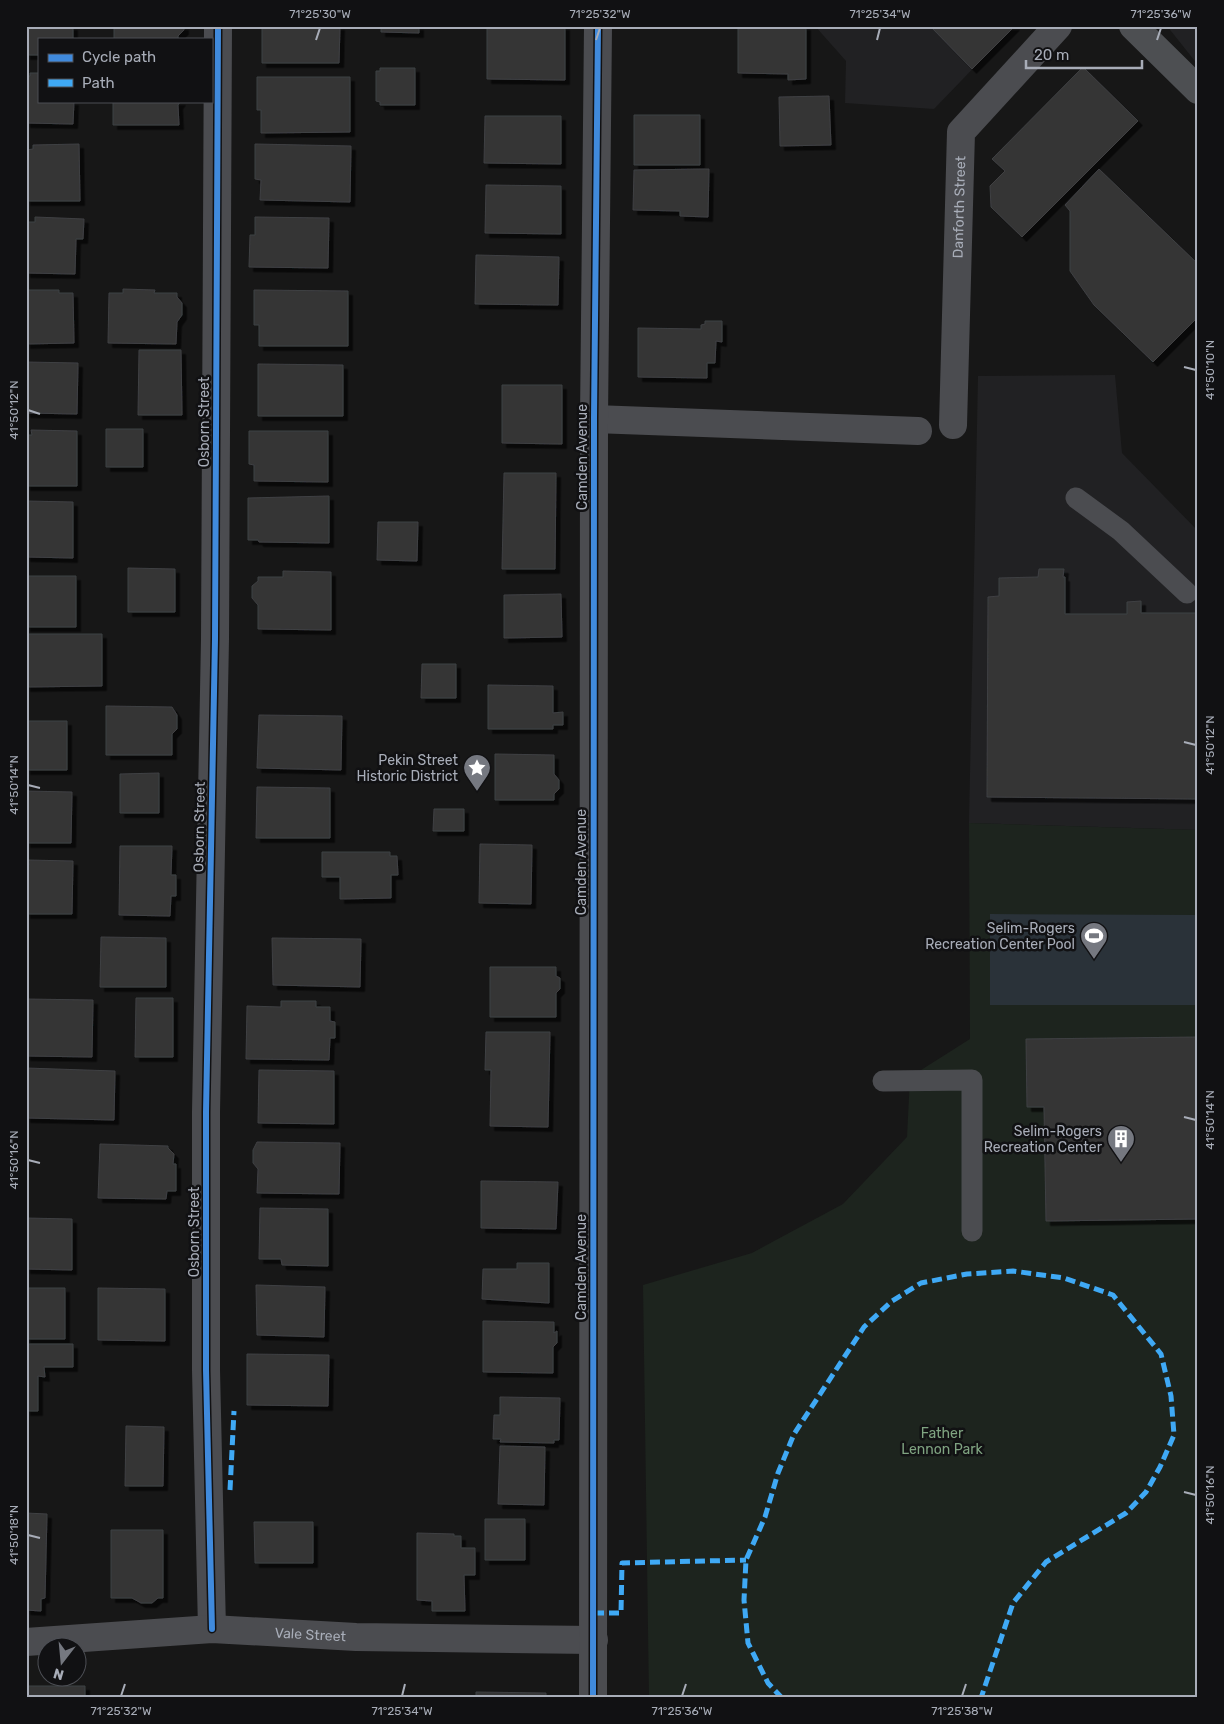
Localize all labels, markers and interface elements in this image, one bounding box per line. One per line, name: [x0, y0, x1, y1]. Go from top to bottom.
text: 71°25'30"W: [289, 7, 351, 21]
text: 71°25'32"W: [569, 7, 631, 21]
text: 71°25'34"W: [849, 7, 911, 21]
text: 71°25'36"W: [1131, 7, 1192, 21]
legend: [38, 38, 212, 102]
scale bar: [1026, 38, 1143, 70]
text: 20 m: [1034, 46, 1069, 64]
text: Cycle path: [82, 48, 156, 66]
text: Path: [82, 74, 115, 92]
street label: Danforth Street: [950, 155, 969, 258]
text: 41°50'10"N: [1203, 340, 1217, 400]
street label: Osborn Street: [196, 376, 213, 467]
text: 41°50'12"N: [7, 380, 21, 440]
street label: Camden Avenue: [574, 404, 591, 510]
text: 41°50'12"N: [1203, 715, 1217, 775]
place label: Pekin Street Historic District: [357, 752, 459, 785]
place icon: Pekin Street Historic District: [462, 753, 492, 792]
text: 41°50'14"N: [7, 755, 21, 815]
street label: Osborn Street: [190, 781, 209, 873]
street label: Camden Avenue: [573, 809, 590, 915]
place label: Selim-Rogers Recreation Center Pool: [925, 920, 1075, 953]
sports icon: Selim-Rogers Recreation Center Pool: [1079, 921, 1109, 960]
text: 41°50'14"N: [1203, 1090, 1217, 1150]
place label: Selim-Rogers Recreation Center: [984, 1123, 1103, 1156]
building icon: Selim-Rogers Recreation Center: [1106, 1124, 1136, 1163]
text: 41°50'16"N: [7, 1130, 21, 1190]
street label: Osborn Street: [186, 1186, 203, 1277]
street label: Camden Avenue: [573, 1214, 590, 1320]
park label: Father Lennon Park: [901, 1425, 984, 1458]
text: 41°50'16"N: [1203, 1465, 1217, 1525]
text: 41°50'18"N: [7, 1505, 21, 1565]
street label: Vale Street: [274, 1625, 347, 1645]
north arrow: [38, 1636, 88, 1686]
text: N: [51, 1664, 66, 1684]
text: 71°25'32"W: [90, 1704, 152, 1718]
text: 71°25'34"W: [371, 1704, 433, 1718]
text: 71°25'36"W: [652, 1704, 713, 1718]
text: 71°25'38"W: [931, 1704, 993, 1718]

